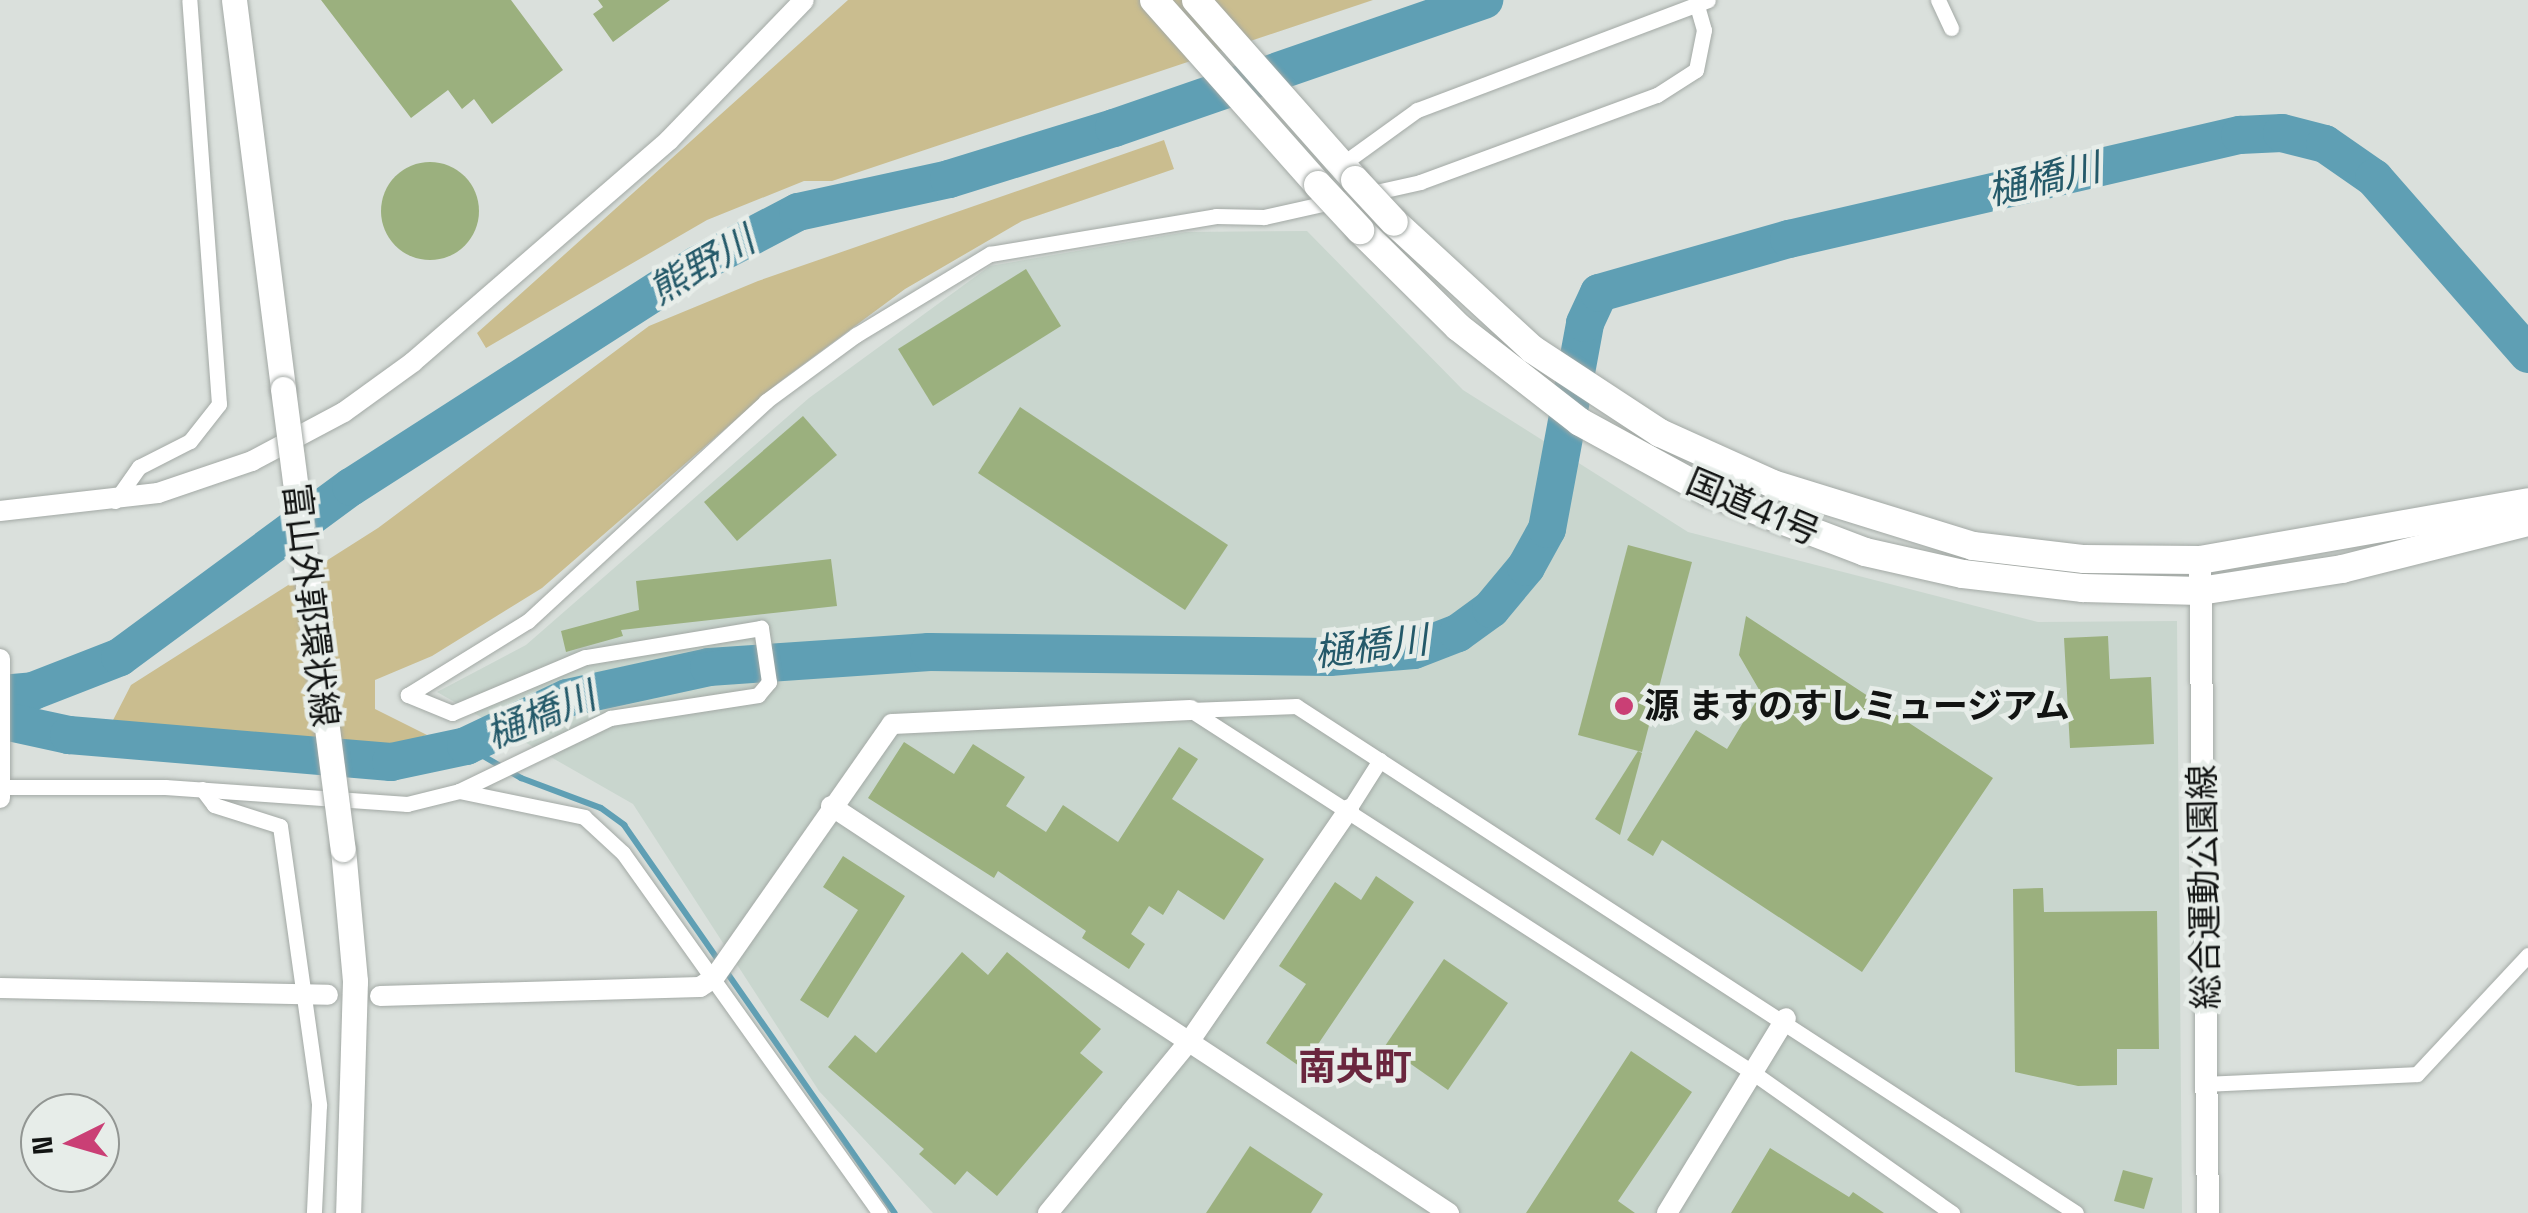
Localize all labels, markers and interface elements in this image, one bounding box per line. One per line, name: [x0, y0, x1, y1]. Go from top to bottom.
water label: 樋橋川: [1983, 145, 2105, 215]
water label: 熊野川: [641, 218, 763, 314]
street label: 国道41号: [1680, 460, 1826, 554]
street label: 富山外郭環状線: [275, 481, 347, 729]
water label: 樋橋川: [1312, 617, 1430, 677]
water label: 樋橋川: [480, 674, 602, 758]
place label: 源 ますのすしミュージアム: [1644, 685, 2073, 727]
marker: 源 ますのすしミュージアム: [1613, 695, 1635, 717]
street label: 総合運動公園線: [2181, 764, 2227, 1010]
district label: 南央町: [1298, 1045, 1412, 1091]
north arrow: [20, 1093, 120, 1193]
text: N: [23, 1135, 61, 1156]

